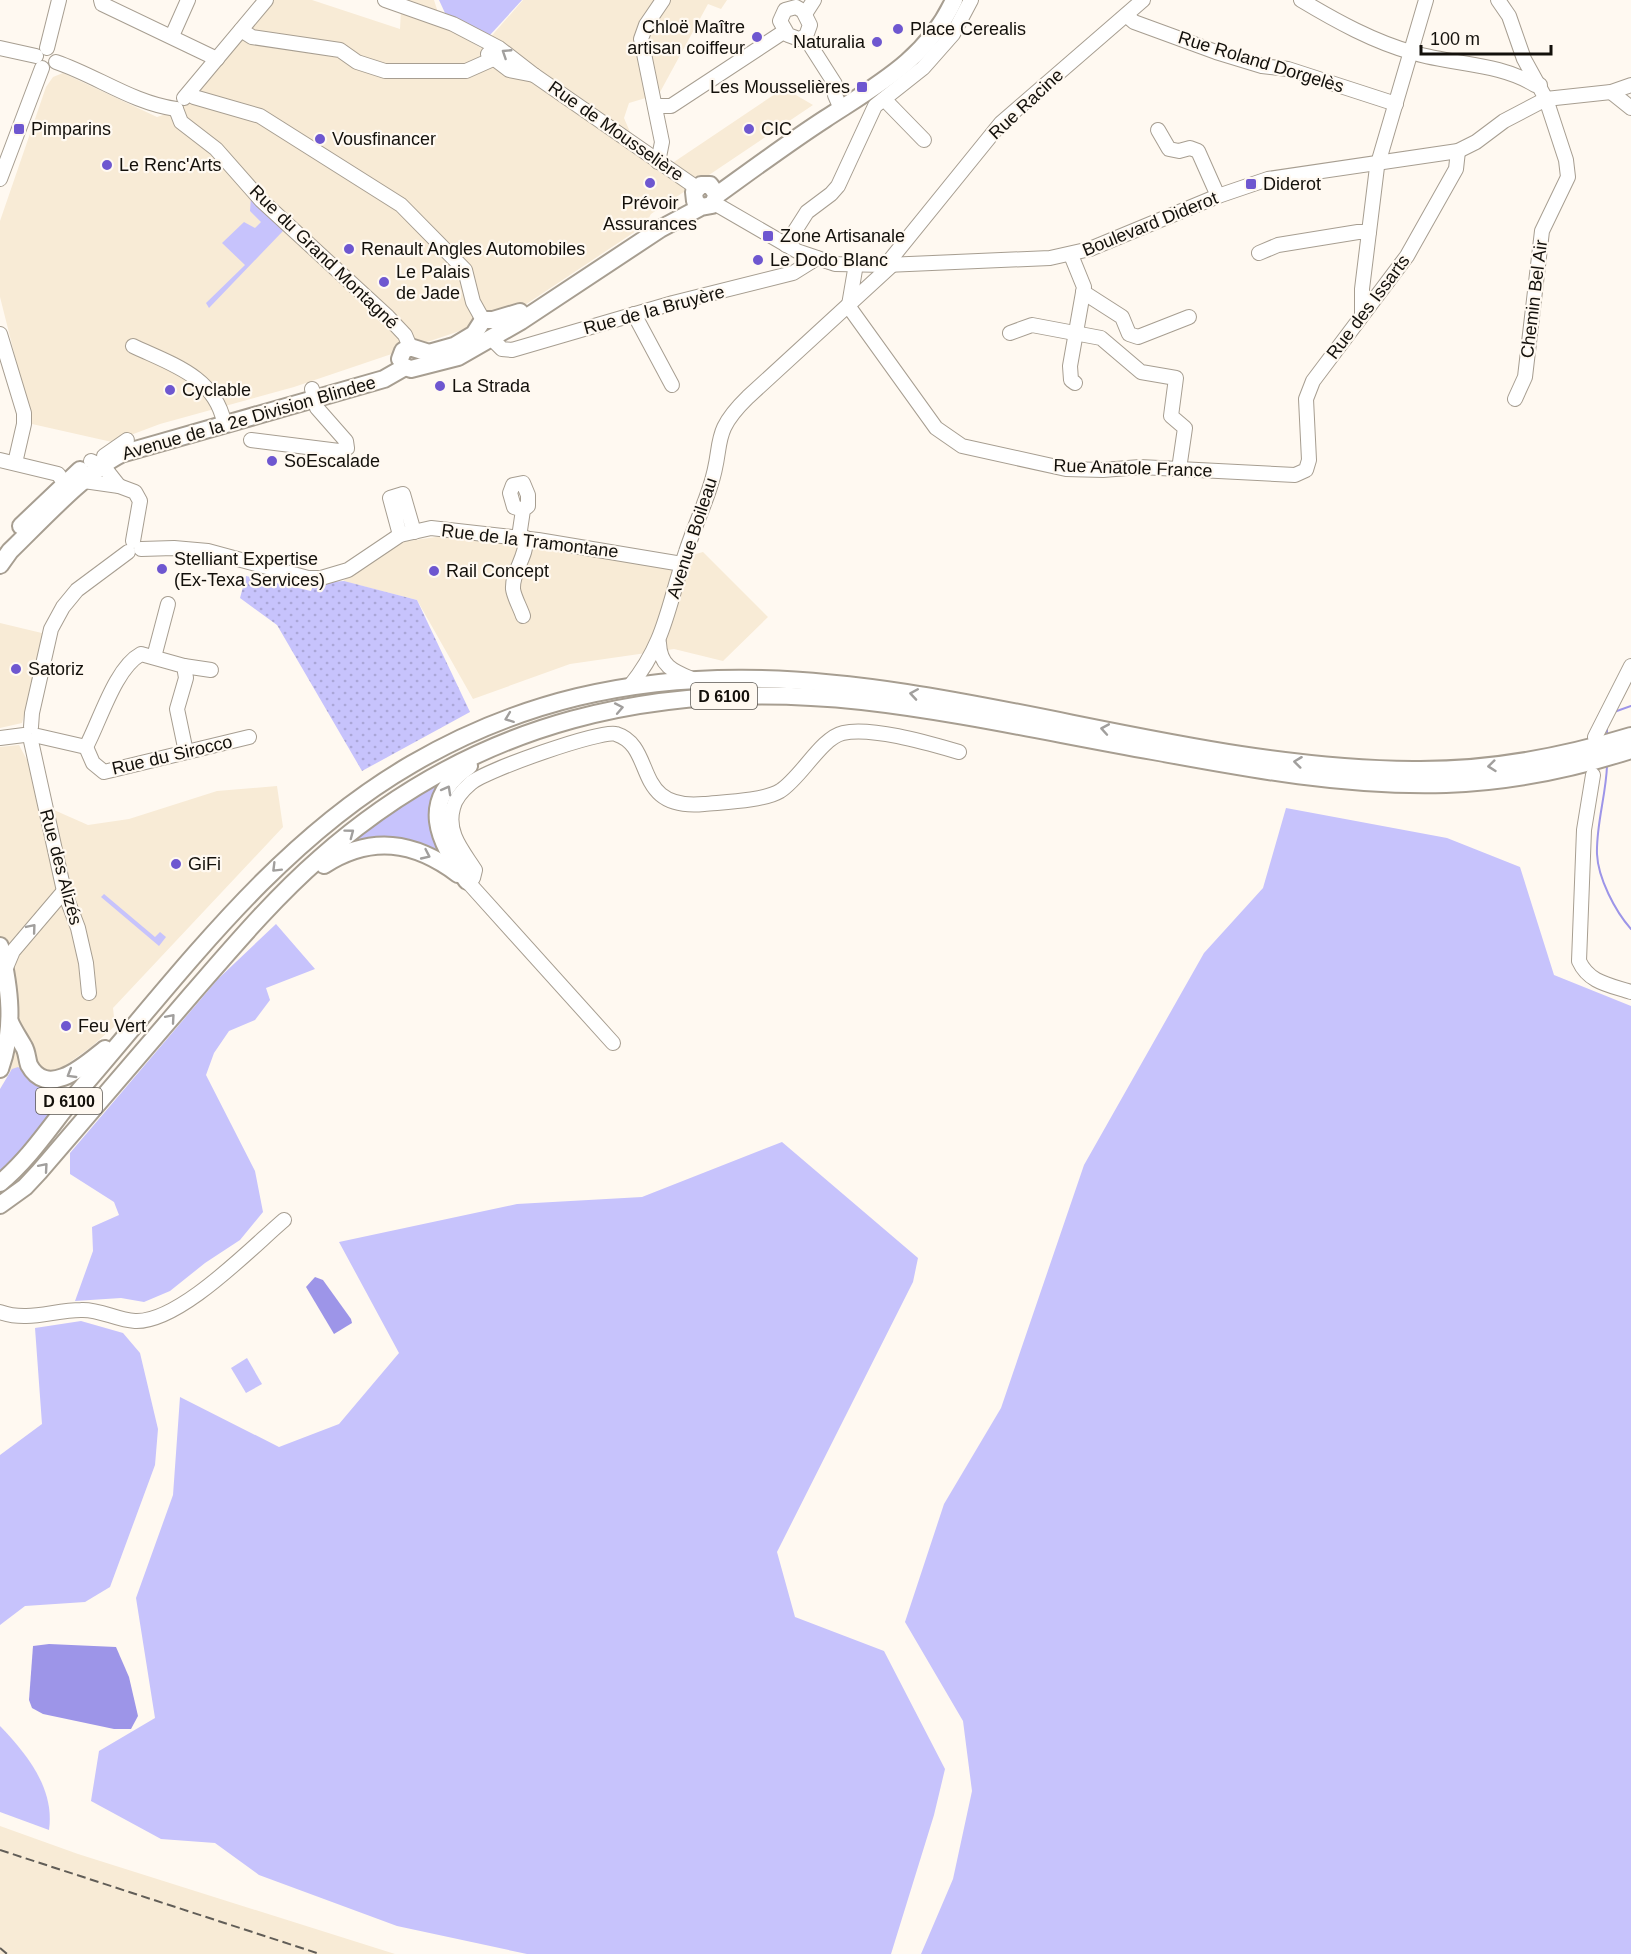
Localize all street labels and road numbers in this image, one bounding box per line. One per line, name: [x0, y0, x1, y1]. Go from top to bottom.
street label: Rue Roland Dorgelès: [1176, 27, 1346, 97]
street label: Rue Racine: [985, 65, 1067, 143]
street label: Rue de Mousselière: [545, 77, 687, 185]
street label: Rue du Grand Montagné: [246, 181, 402, 333]
street label: Boulevard Diderot: [1079, 188, 1221, 260]
street label: Chemin Bel Air: [1517, 239, 1551, 359]
street label: Rue des Issarts: [1322, 251, 1414, 363]
street label: Rue de la Bruyère: [581, 282, 727, 338]
street label: Avenue de la 2e Division Blindee: [120, 372, 378, 464]
street label: Rue Anatole France: [1053, 455, 1213, 481]
street label: Avenue Boileau: [663, 475, 721, 601]
street label: Rue de la Tramontane: [440, 520, 620, 562]
road number: D 6100: [691, 683, 757, 709]
street label: Rue du Sirocco: [110, 731, 234, 779]
street label: Rue des Alizés: [36, 807, 86, 927]
road number: D 6100: [36, 1088, 102, 1114]

